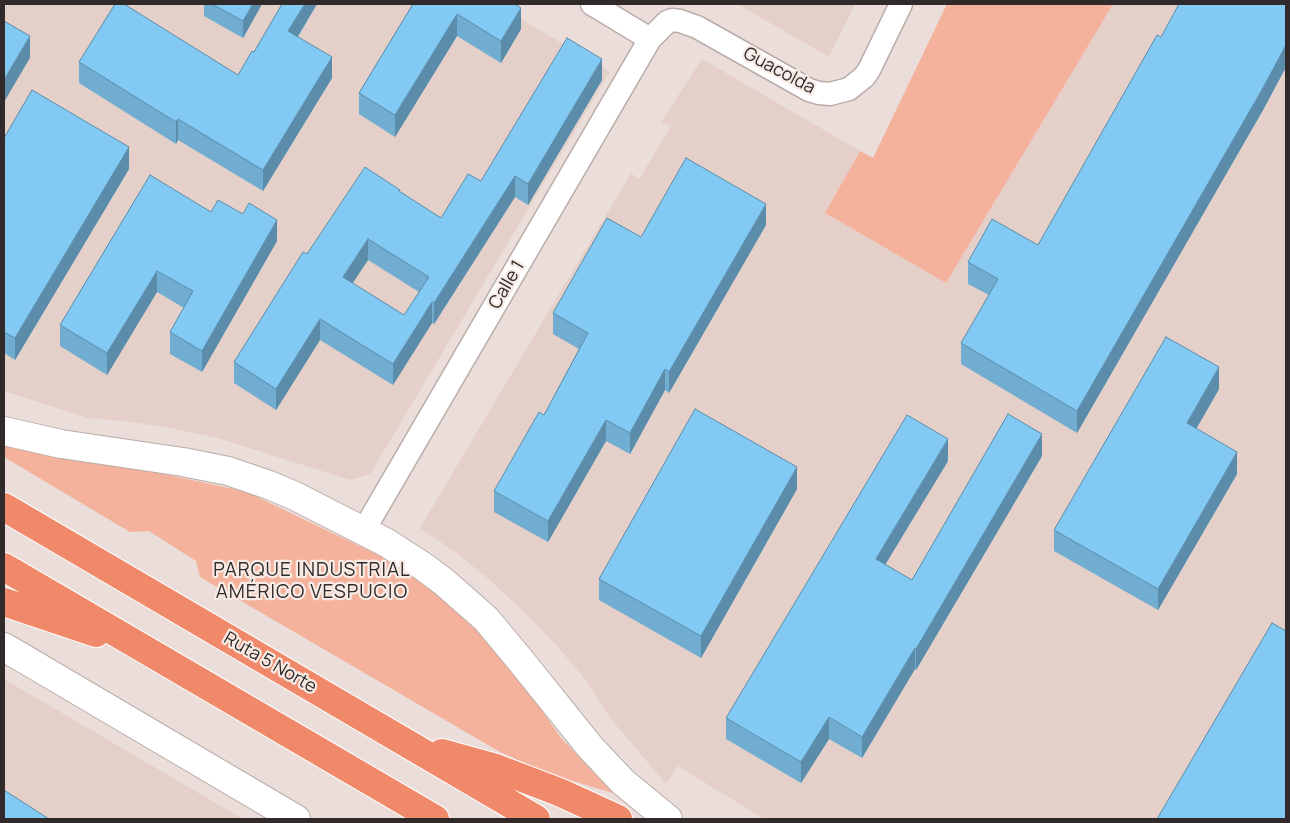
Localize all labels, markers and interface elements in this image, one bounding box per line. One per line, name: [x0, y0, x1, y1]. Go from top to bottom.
street label: Guacolda: [739, 43, 819, 99]
street label: Calle 1: [485, 257, 529, 313]
district label: PARQUE INDUSTRIAL AMÉRICO VESPUCIO: [211, 560, 413, 604]
street label: Ruta 5 Norte: [220, 628, 320, 698]

